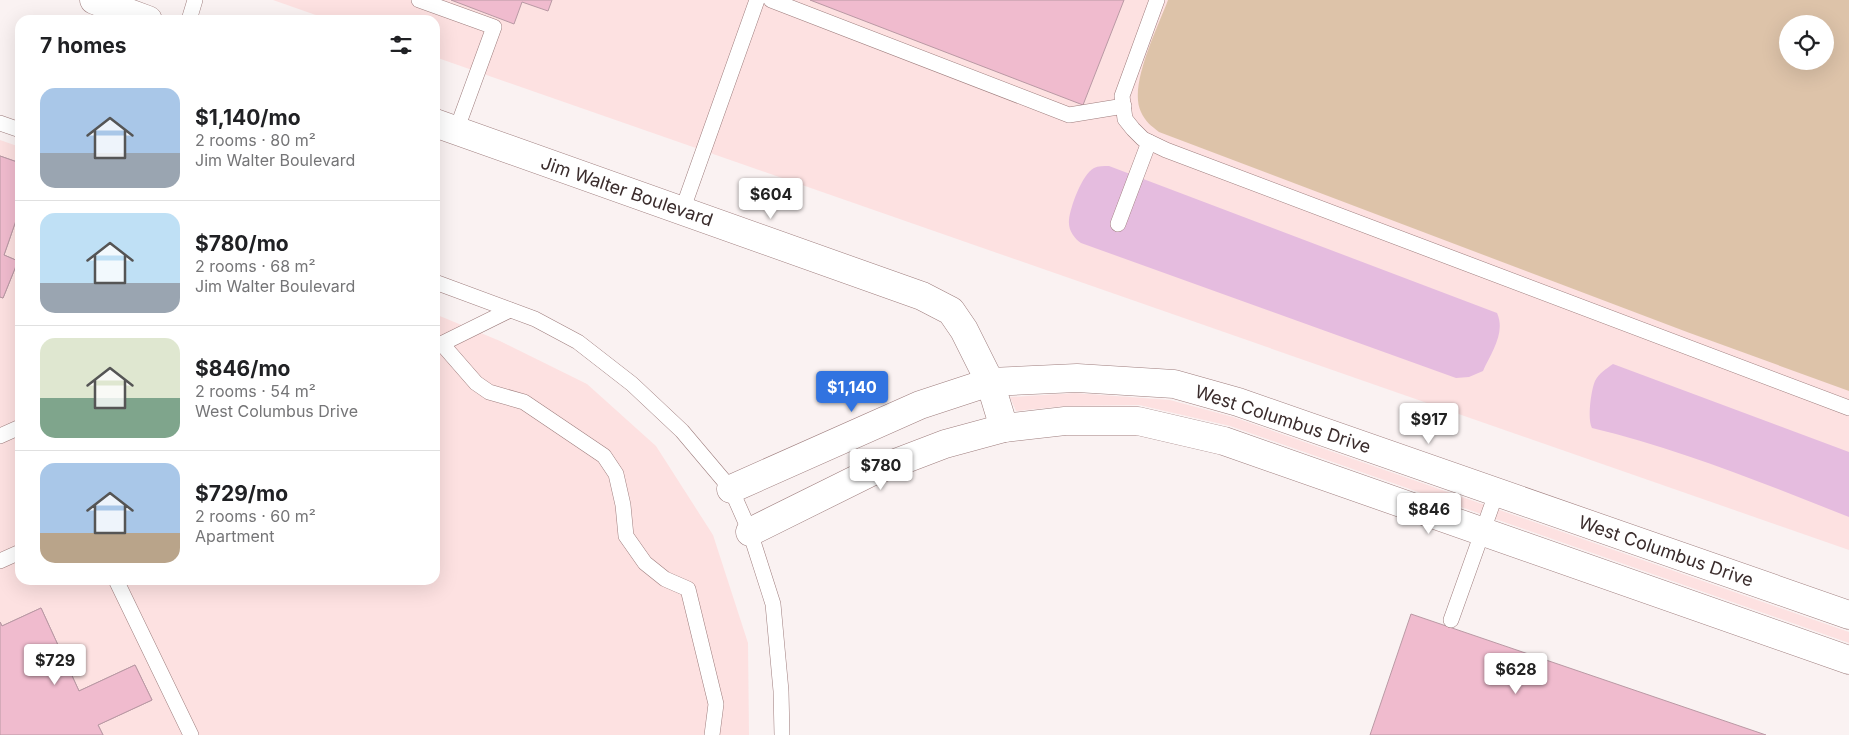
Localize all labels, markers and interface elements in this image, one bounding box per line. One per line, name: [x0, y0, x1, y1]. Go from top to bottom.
map controls: [1779, 15, 1834, 70]
button: locate: [1779, 15, 1834, 70]
icon: filters: [387, 31, 415, 59]
text: 7 homes: [40, 33, 127, 58]
text: $1,140/mo: [195, 105, 301, 130]
icon: home: [80, 108, 140, 168]
text: 2 rooms · 80 m²: [195, 130, 316, 150]
text: Jim Walter Boulevard: [195, 150, 355, 170]
street label: Jim Walter Boulevard: [538, 152, 716, 230]
pin: $604: [741, 178, 801, 220]
text: $604: [750, 184, 792, 204]
text: $780/mo: [195, 231, 289, 256]
icon: home: [80, 233, 140, 293]
text: 2 rooms · 68 m²: [195, 256, 316, 276]
text: Jim Walter Boulevard: [195, 276, 355, 296]
text: $846/mo: [195, 356, 290, 381]
icon: home: [80, 358, 140, 418]
pin: $1,140: [811, 370, 893, 413]
text: $1,140: [827, 377, 877, 397]
text: 2 rooms · 54 m²: [195, 381, 316, 401]
street label: West Columbus Drive: [1193, 381, 1373, 457]
text: West Columbus Drive: [195, 401, 358, 421]
pin: $917: [1399, 402, 1459, 445]
text: $917: [1410, 409, 1448, 429]
pin: $780: [851, 448, 911, 491]
text: $780: [861, 455, 901, 475]
text: $729/mo: [195, 481, 288, 506]
icon: home: [80, 483, 140, 543]
pin: $846: [1399, 492, 1459, 535]
text: $846: [1408, 499, 1450, 519]
text: 2 rooms · 60 m²: [195, 506, 316, 526]
street label: West Columbus Drive: [1576, 511, 1756, 591]
text: Apartment: [195, 526, 275, 546]
pin: $729: [25, 644, 85, 686]
text: $729: [35, 650, 75, 670]
pin: $628: [1486, 652, 1546, 695]
text: $628: [1495, 659, 1537, 679]

